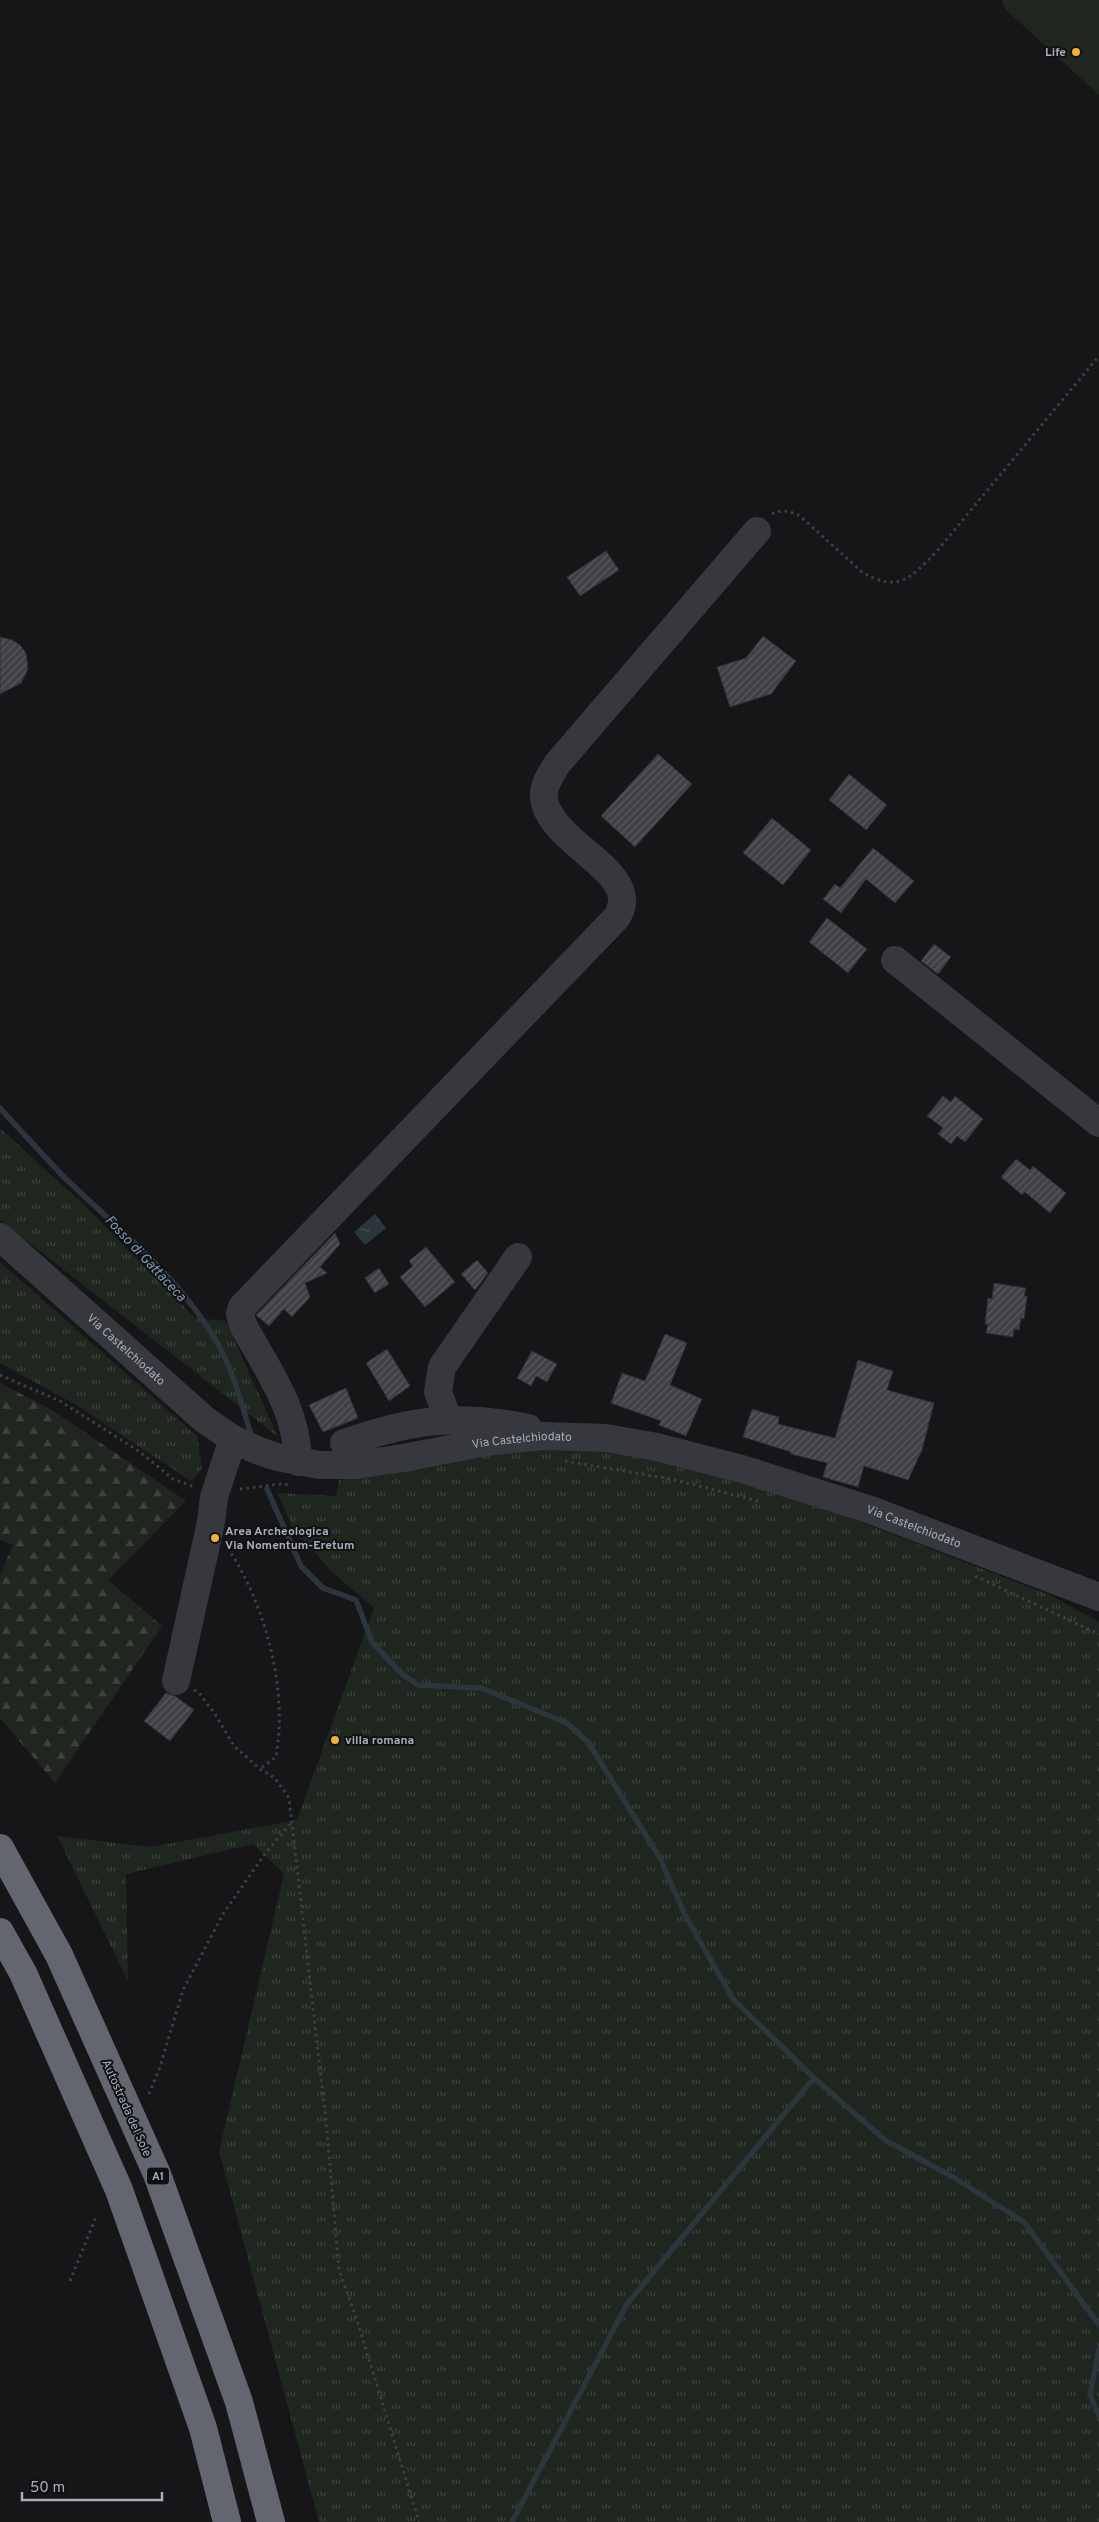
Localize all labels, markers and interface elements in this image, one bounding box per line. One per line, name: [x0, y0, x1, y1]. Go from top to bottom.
place label: Life: [1045, 45, 1066, 61]
marker: Life: [1070, 46, 1082, 58]
water label: Fosso di Gattaceca: [101, 1212, 190, 1306]
street label: Via Castelchiodato: [83, 1311, 168, 1390]
street label: Via Castelchiodato: [471, 1429, 572, 1454]
street label: Via Castelchiodato: [864, 1502, 963, 1553]
place label: Area Archeologica Via Nomentum-Eretum: [225, 1524, 354, 1554]
marker: Area Archeologica Via Nomentum-Eretum: [209, 1532, 221, 1544]
place label: villa romana: [345, 1733, 414, 1749]
marker: villa romana: [329, 1734, 341, 1746]
street label: Autostrada del Sole: [97, 2057, 155, 2159]
road number: A1: [147, 2168, 169, 2184]
scale bar: [22, 2470, 162, 2502]
text: 50 m: [30, 2479, 65, 2498]

